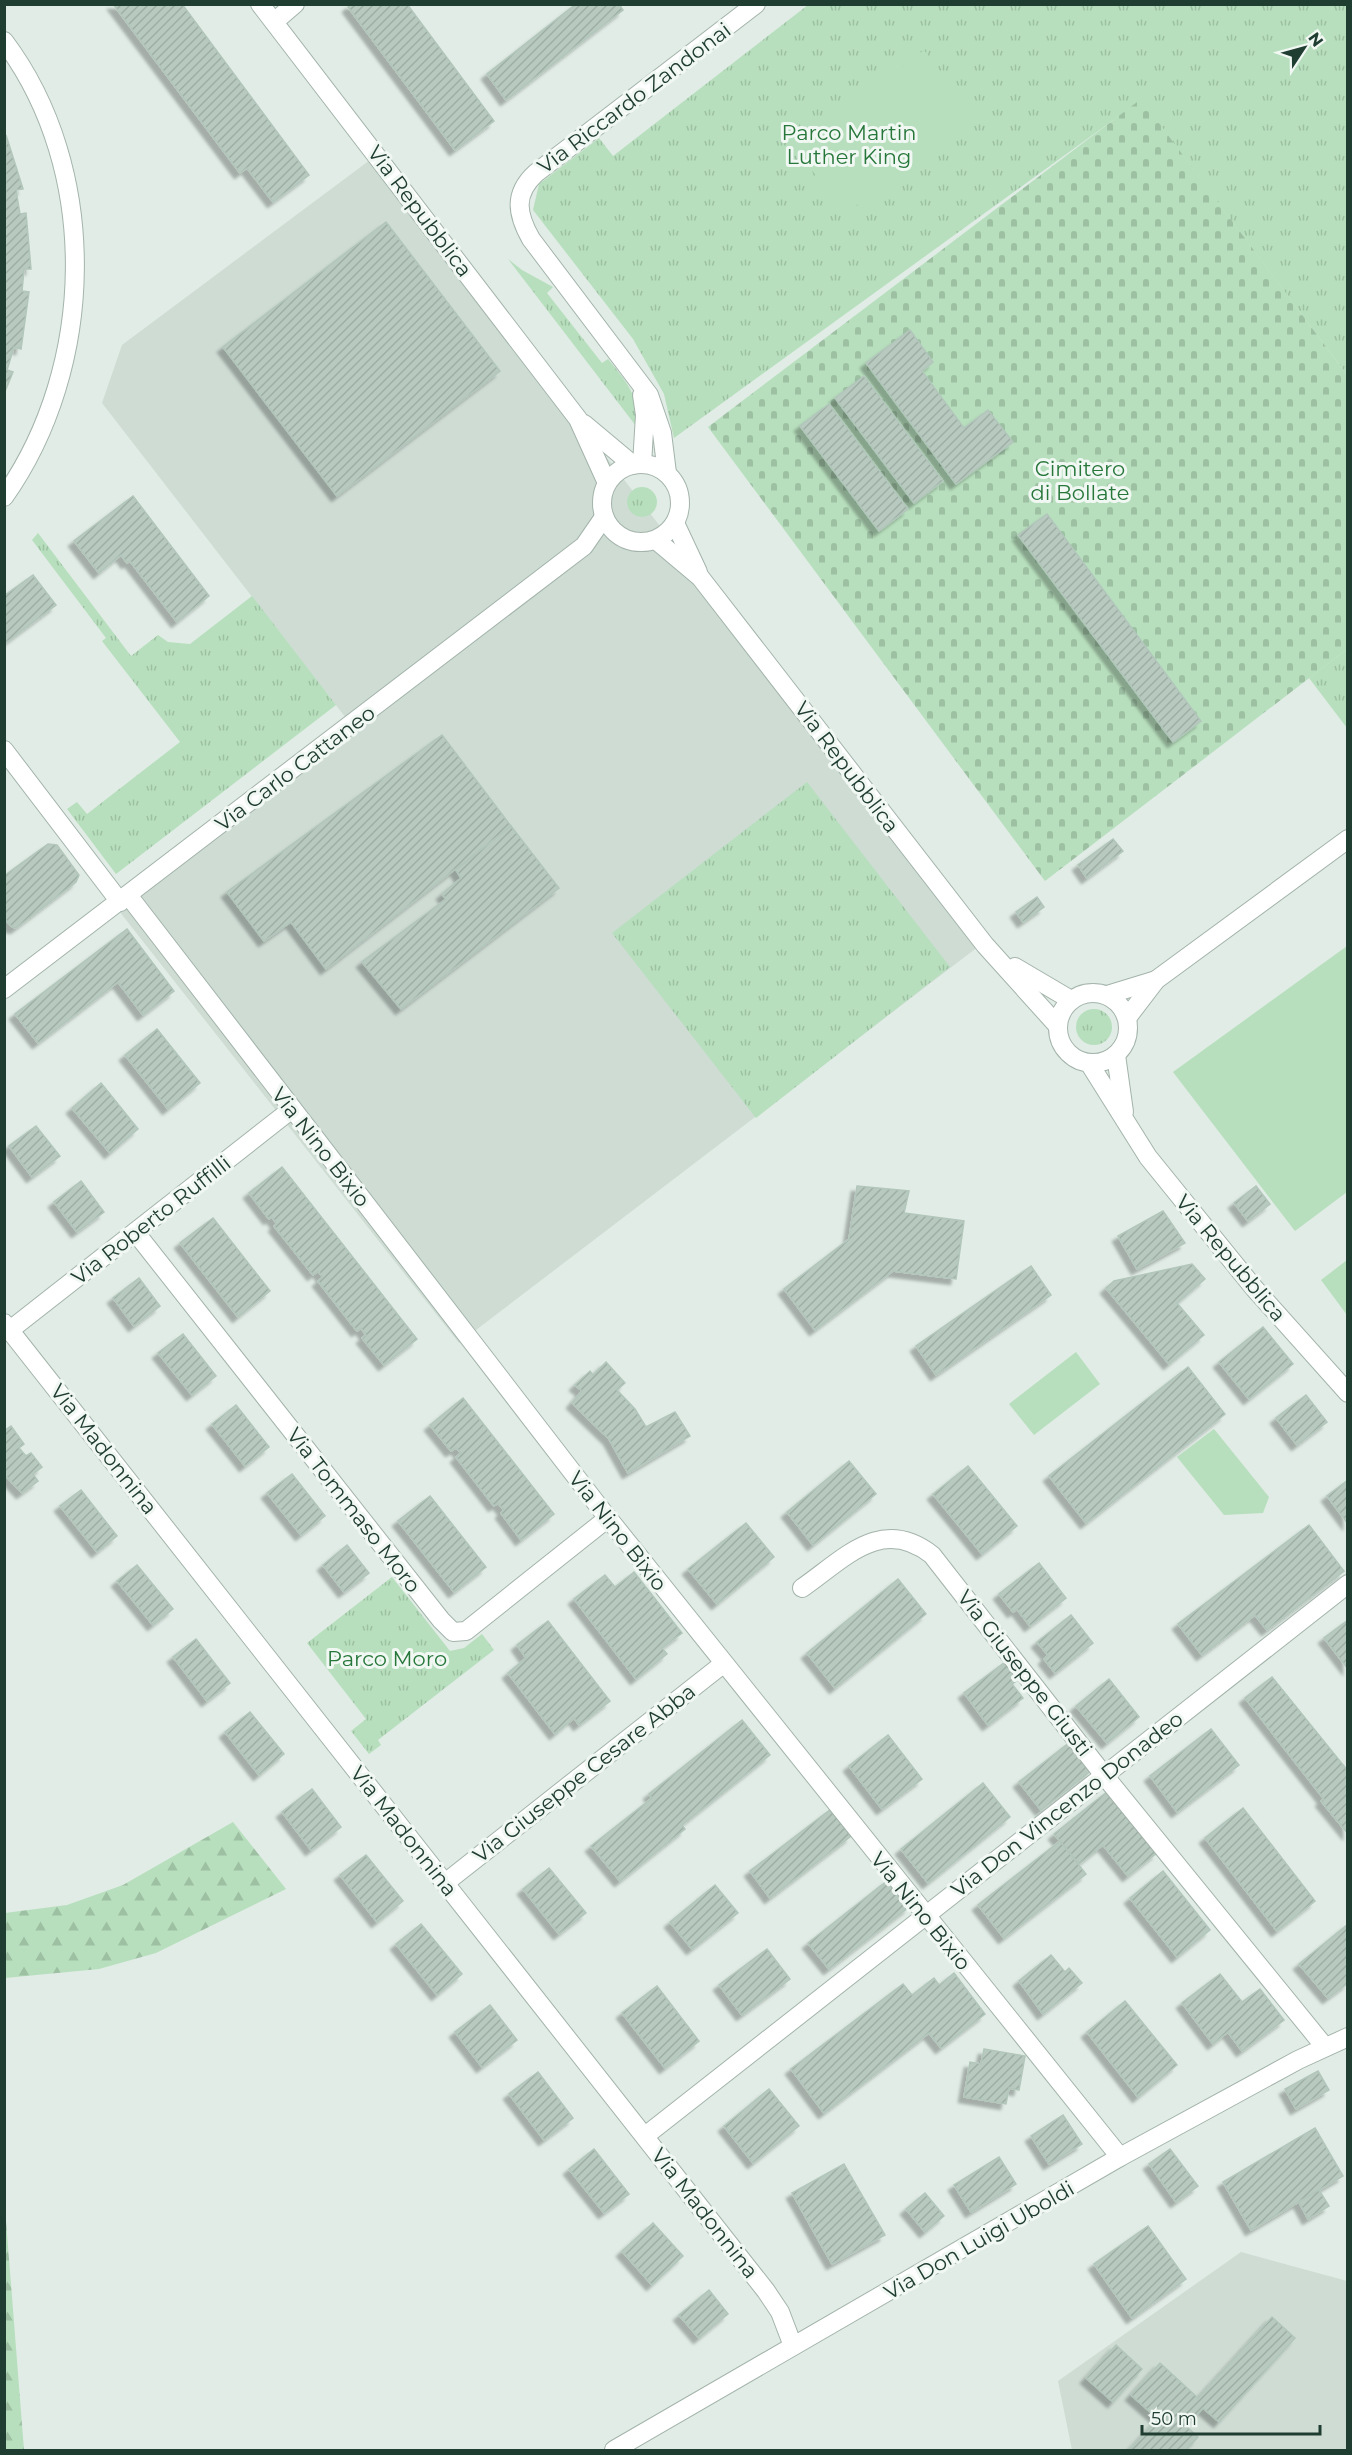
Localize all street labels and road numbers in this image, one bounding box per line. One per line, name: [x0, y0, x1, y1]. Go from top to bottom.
street label: Via Riccardo Zandonai: [532, 17, 736, 179]
street label: Via Repubblica: [362, 140, 478, 282]
street label: Via Repubblica: [789, 696, 905, 838]
street label: Via Carlo Cattaneo: [210, 700, 380, 836]
street label: Via Nino Bixio: [267, 1082, 375, 1212]
street label: Via Roberto Ruffilli: [67, 1150, 235, 1290]
street label: Via Repubblica: [1171, 1189, 1291, 1327]
street label: Via Madonnina: [45, 1379, 163, 1519]
street label: Via Tommaso Moro: [282, 1423, 426, 1597]
street label: Via Nino Bixio: [564, 1466, 672, 1596]
street label: Via Giuseppe Giusti: [952, 1585, 1098, 1761]
street label: Via Giuseppe Cesare Abba: [468, 1678, 700, 1868]
street label: Via Don Vincenzo Donadeo: [946, 1706, 1188, 1902]
street label: Via Madonnina: [345, 1761, 463, 1901]
street label: Via Nino Bixio: [866, 1847, 976, 1975]
street label: Via Madonnina: [646, 2143, 764, 2283]
street label: Via Don Luigi Uboldi: [880, 2175, 1078, 2305]

